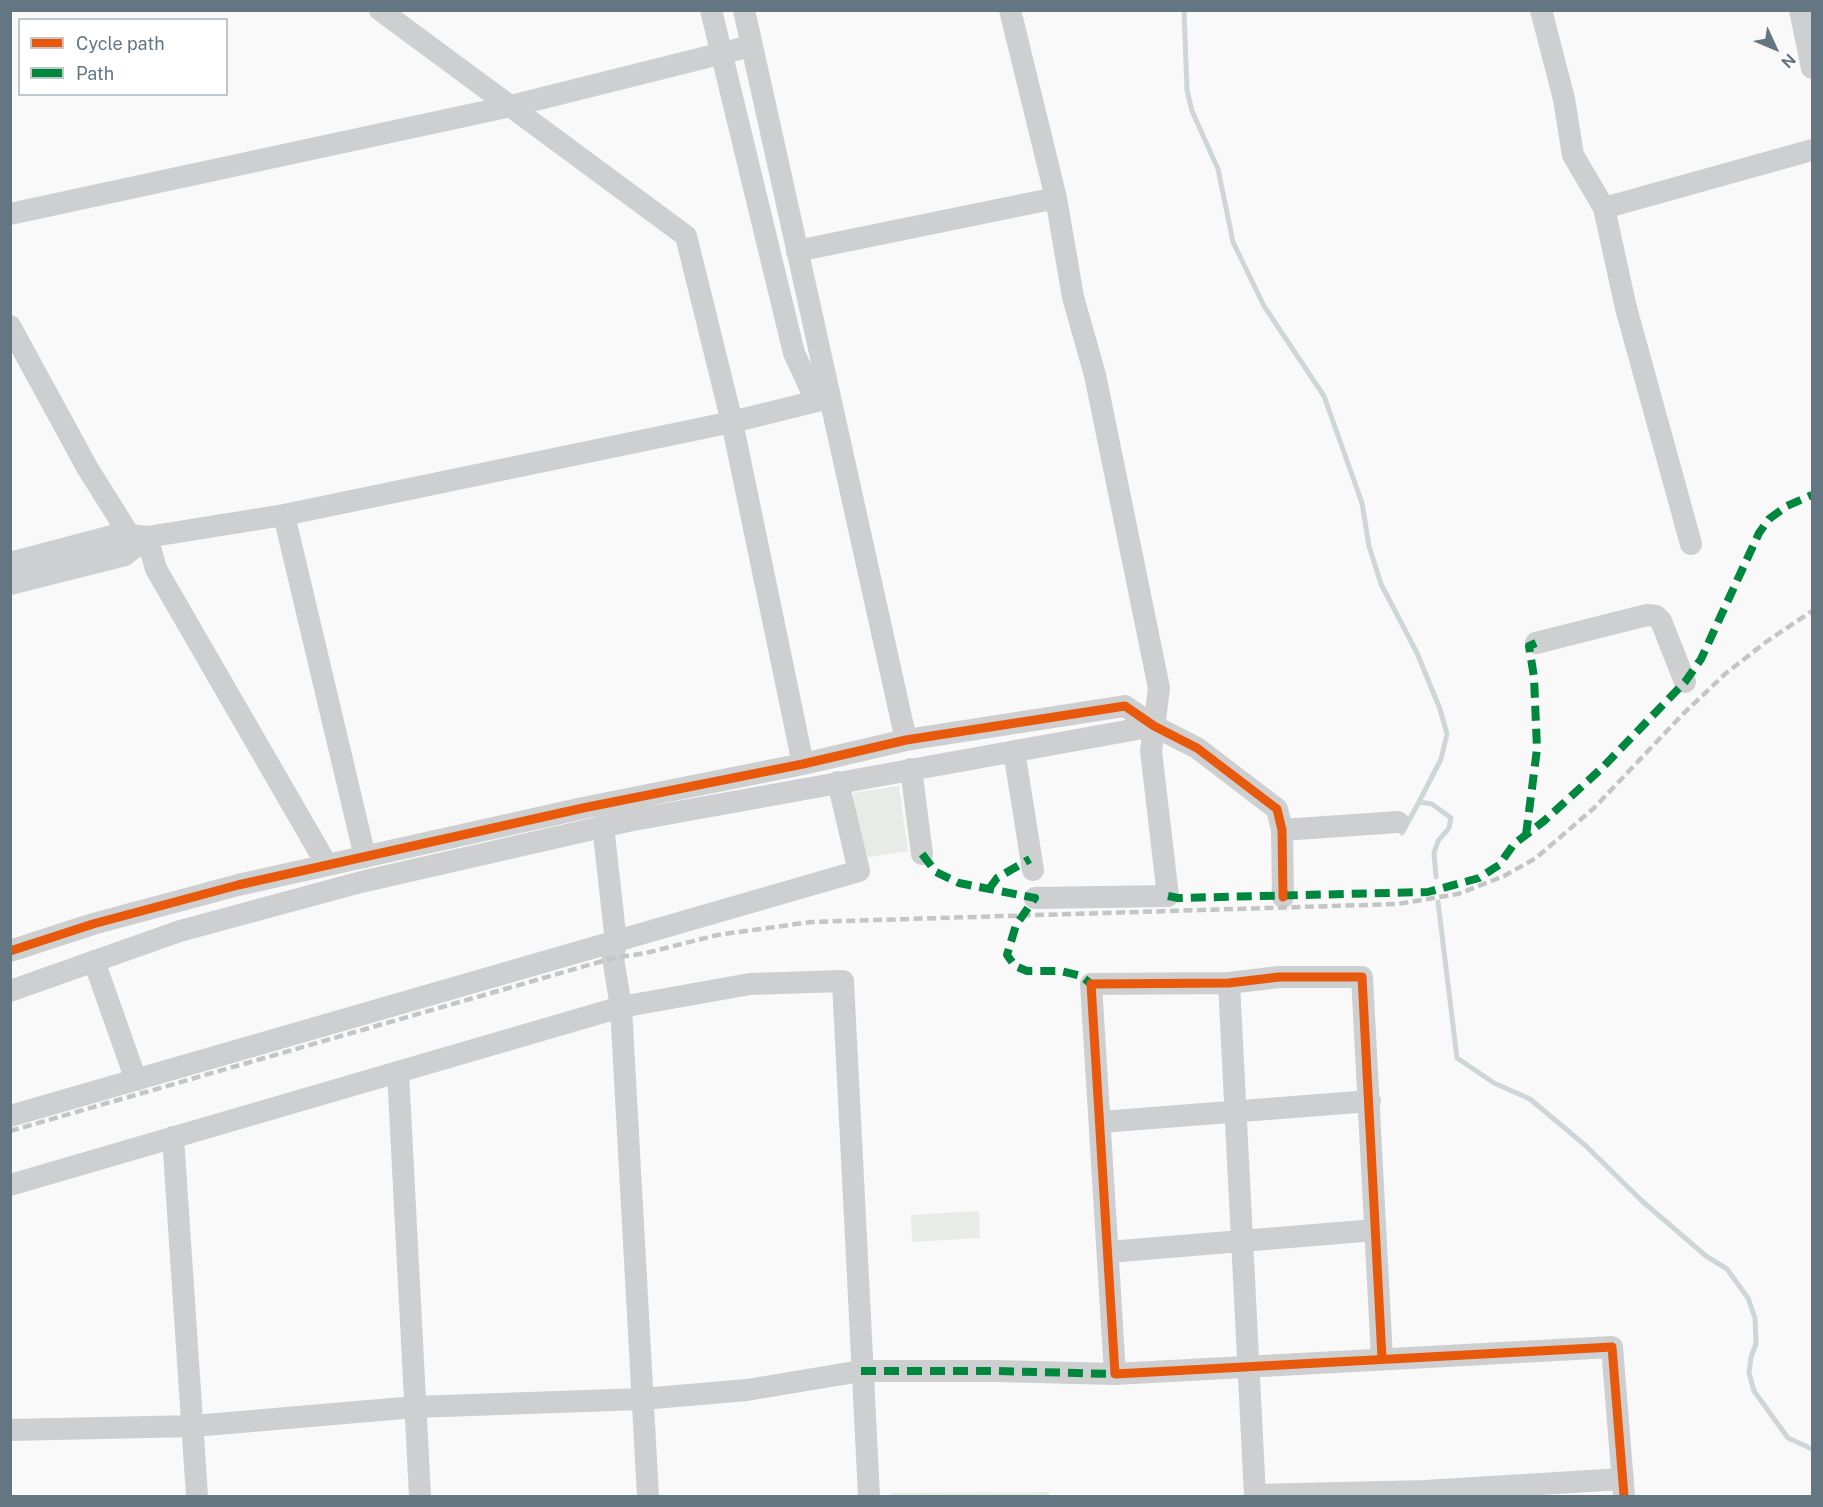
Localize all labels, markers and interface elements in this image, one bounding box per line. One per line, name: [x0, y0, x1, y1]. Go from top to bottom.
legend: [18, 18, 228, 96]
north arrow: [1745, 18, 1805, 78]
text: Cycle path: [76, 33, 165, 54]
text: N: [1777, 50, 1799, 72]
text: Path: [76, 63, 114, 84]

